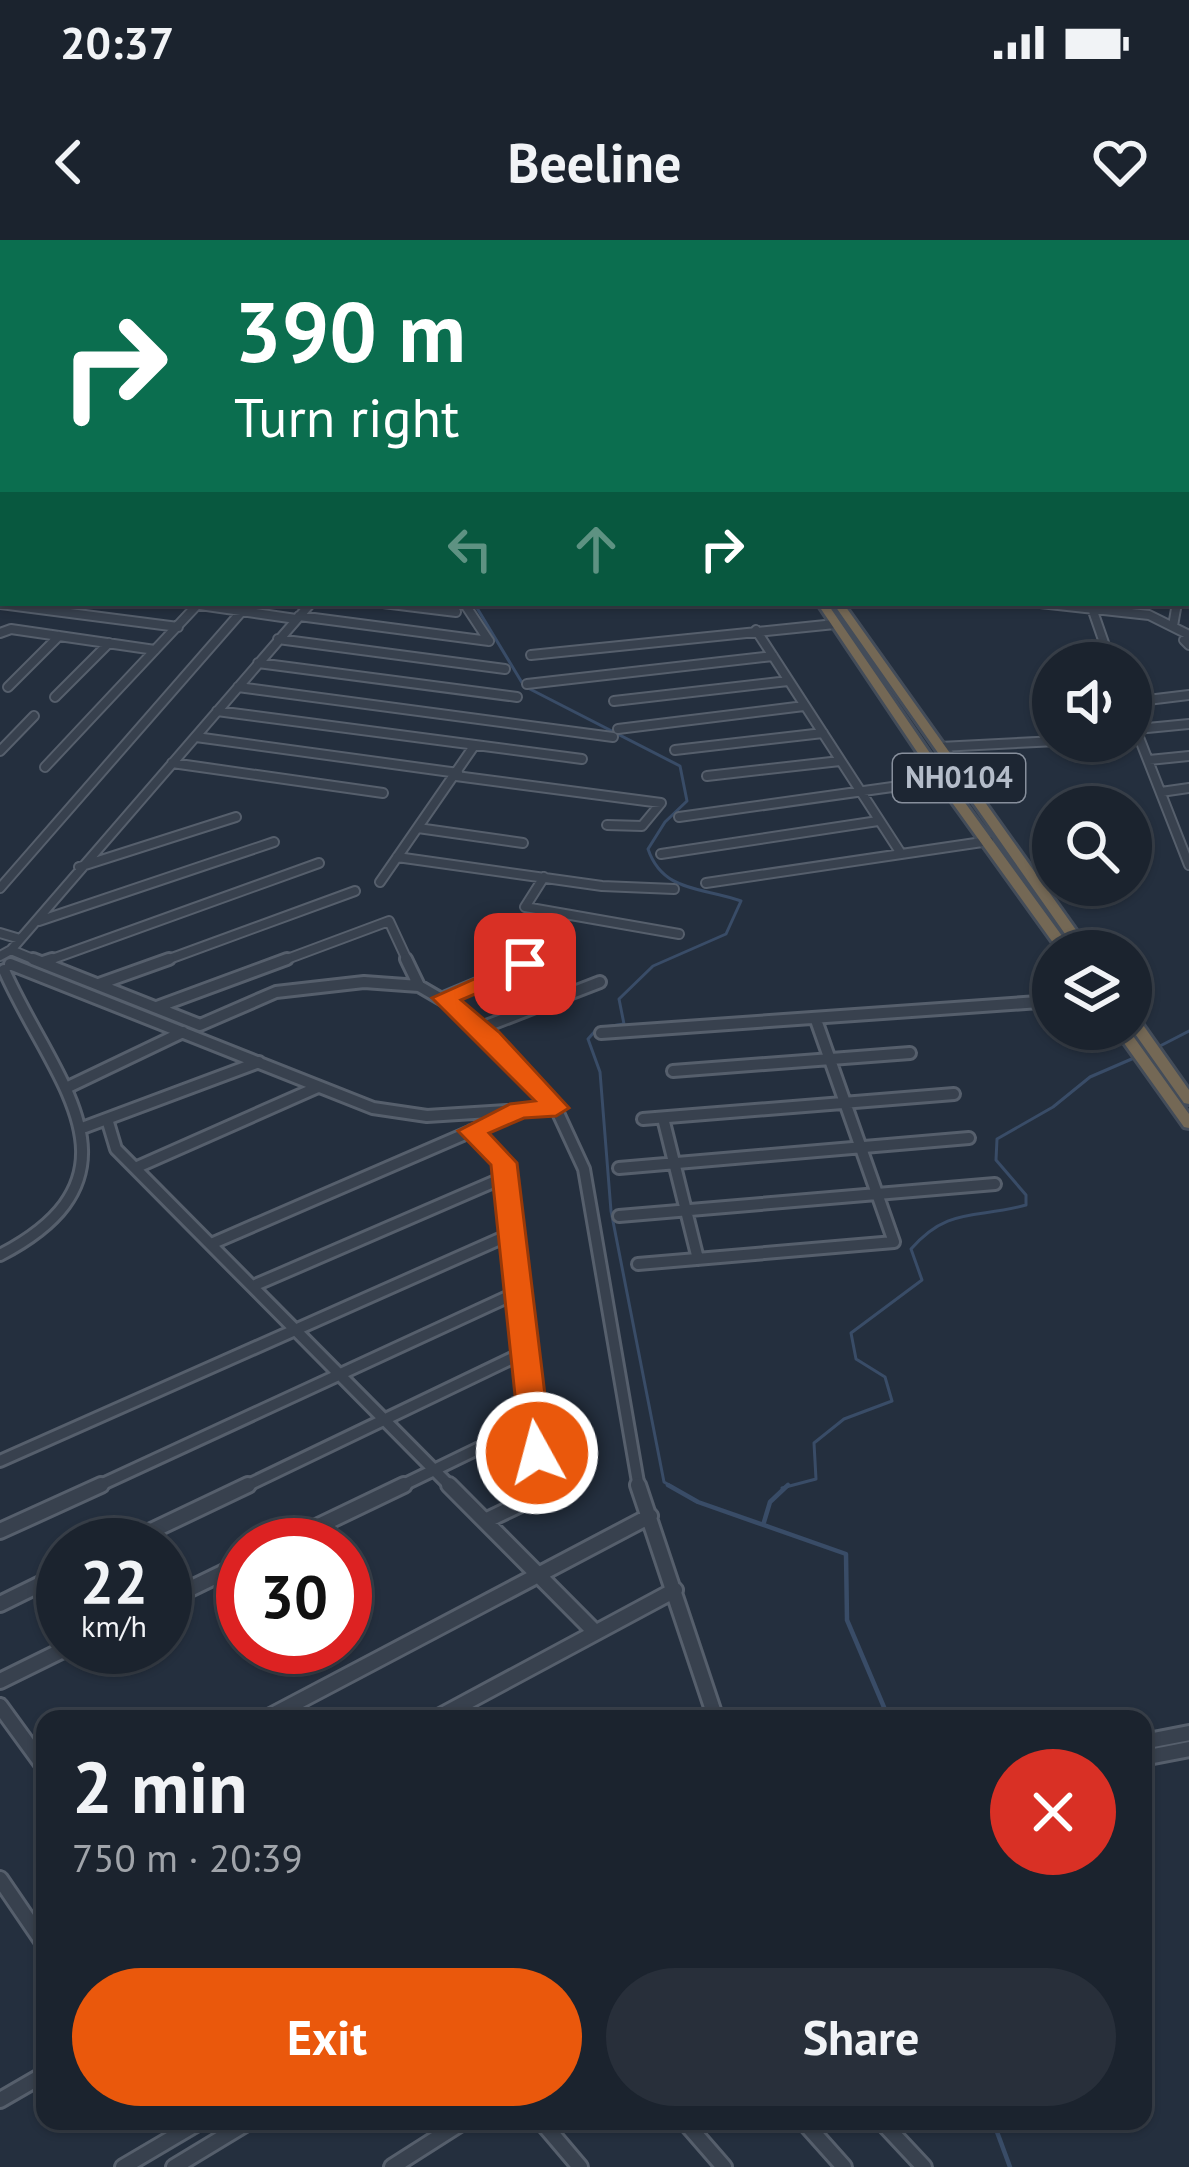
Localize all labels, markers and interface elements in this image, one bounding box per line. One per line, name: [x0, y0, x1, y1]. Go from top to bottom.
text: 20:37: [60, 13, 174, 71]
text: Beeline: [508, 127, 681, 197]
icon: back: [36, 129, 102, 195]
icon: heart: [1087, 129, 1153, 195]
text: 390 m: [234, 276, 466, 385]
icon: right: [36, 288, 192, 444]
text: Turn right: [234, 382, 459, 452]
icon: left: [437, 516, 503, 582]
icon: ahead: [563, 516, 629, 582]
icon: right: [689, 516, 755, 582]
map controls: [1032, 642, 1152, 1050]
button: sound: [1032, 642, 1152, 762]
road number: NH0104: [893, 754, 1025, 802]
button: search: [1032, 786, 1152, 906]
pin: [474, 913, 576, 1015]
button: layers: [1032, 930, 1152, 1050]
icon: arrive: [492, 931, 558, 997]
position arrow: [474, 1390, 600, 1516]
speed limit sign: 30: [216, 1518, 372, 1674]
text: 22: [80, 1542, 148, 1620]
text: km/h: [81, 1606, 147, 1645]
text: 2 min: [72, 1740, 248, 1833]
button: close: [990, 1749, 1116, 1875]
text: 750 m · 20:39: [72, 1832, 303, 1883]
button: Exit: [72, 1968, 582, 2106]
button: Share: [606, 1968, 1116, 2106]

